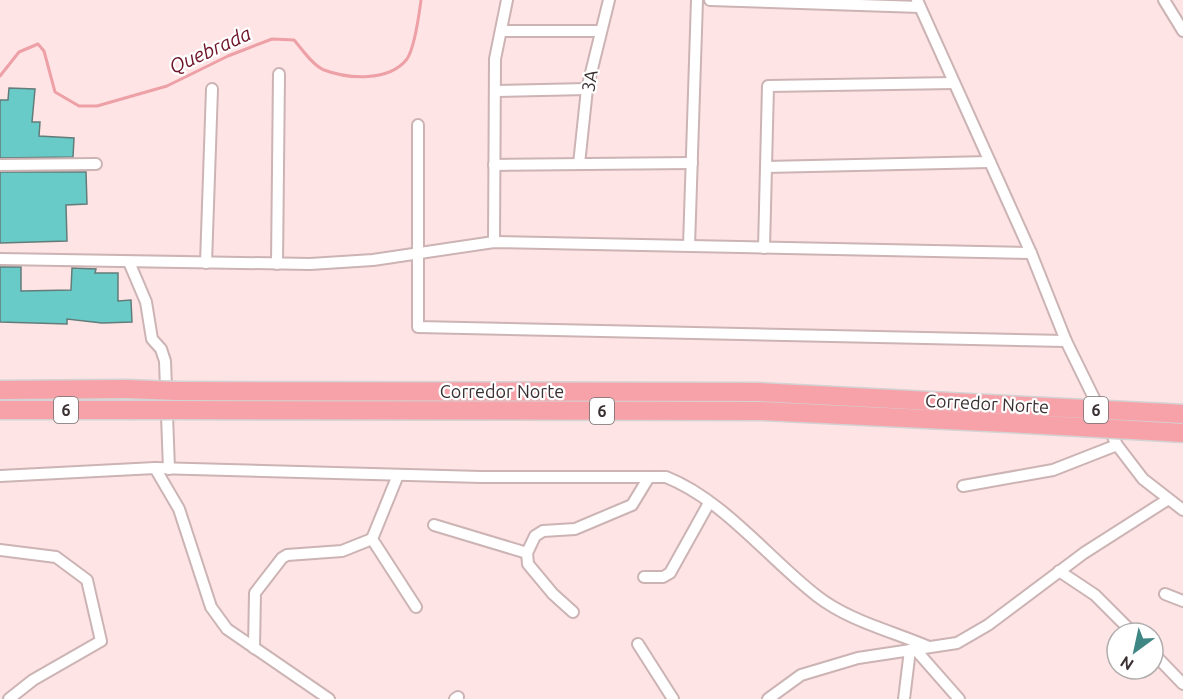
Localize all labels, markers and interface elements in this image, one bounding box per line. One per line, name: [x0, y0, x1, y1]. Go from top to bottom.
water label: Quebrada: [165, 21, 255, 79]
street label: 3A: [577, 68, 601, 93]
street label: Corredor Norte: [440, 381, 564, 401]
street label: Corredor Norte: [924, 390, 1050, 416]
road number: 6: [54, 397, 78, 423]
road number: 6: [1084, 397, 1108, 423]
road number: 6: [590, 398, 614, 424]
north arrow: [1105, 621, 1165, 681]
text: N: [1117, 653, 1137, 674]

